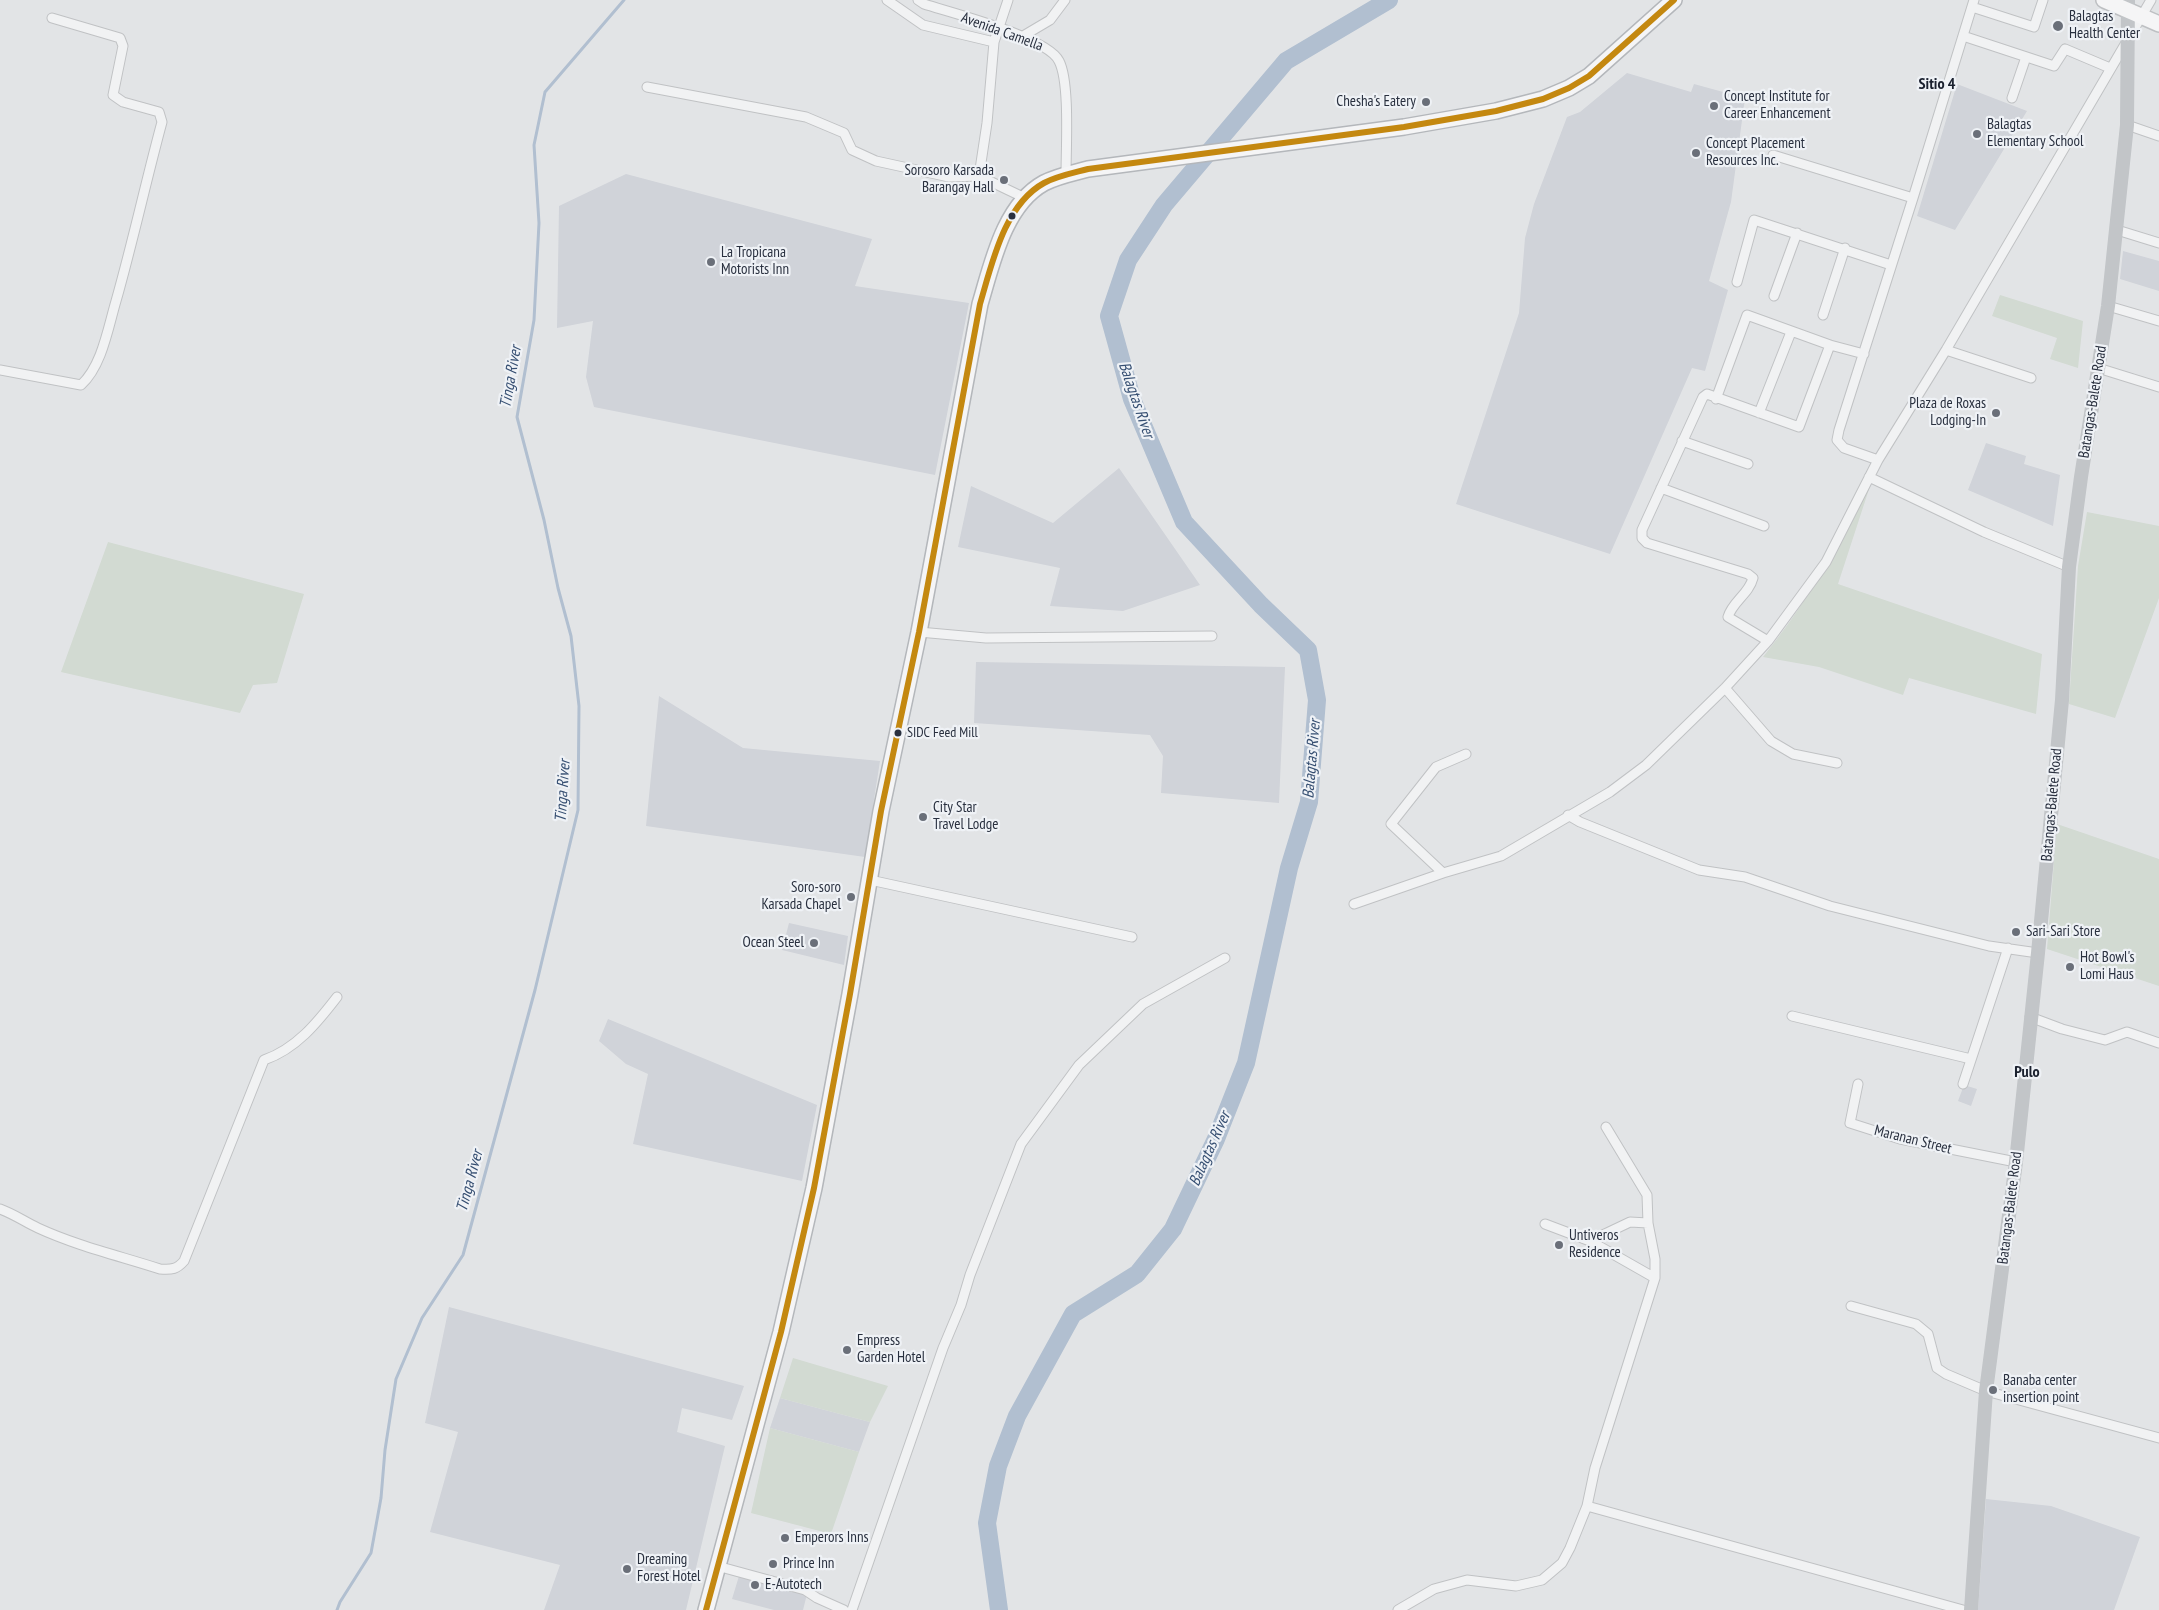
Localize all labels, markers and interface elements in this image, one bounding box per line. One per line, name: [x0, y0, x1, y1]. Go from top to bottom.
place label: Balagtas Health Center: [2069, 8, 2140, 43]
street label: Avenida Camella: [959, 9, 1045, 55]
marker: Balagtas Health Center: [2051, 19, 2065, 33]
district label: Sitio 4: [1919, 74, 1955, 94]
place label: Concept Institute for Career Enhancement: [1724, 88, 1830, 123]
place label: Chesha's Eatery: [1336, 93, 1416, 111]
marker: Chesha's Eatery: [1420, 96, 1432, 108]
marker: Concept Institute for Career Enhancement: [1708, 100, 1720, 112]
place label: Balagtas Elementary School: [1987, 116, 2084, 151]
marker: Balagtas Elementary School: [1971, 128, 1983, 140]
place label: Concept Placement Resources Inc.: [1706, 135, 1805, 170]
marker: Concept Placement Resources Inc.: [1690, 147, 1702, 159]
place label: Sorosoro Karsada Barangay Hall: [904, 162, 994, 197]
marker: Sorosoro Karsada Barangay Hall: [998, 174, 1010, 186]
unlabelled marker: [1007, 211, 1017, 221]
place label: La Tropicana Motorists Inn: [721, 244, 789, 279]
marker: La Tropicana Motorists Inn: [705, 256, 717, 268]
water label: Tinga River: [496, 344, 526, 410]
street label: Batangas-Balete Road: [2075, 345, 2111, 459]
water label: Balagtas River: [1114, 360, 1158, 440]
place label: Plaza de Roxas Lodging-In: [1909, 395, 1986, 430]
marker: Plaza de Roxas Lodging-In: [1990, 407, 2002, 419]
water label: Balagtas River: [1299, 719, 1325, 799]
place label: SIDC Feed Mill: [907, 725, 978, 741]
marker: SIDC Feed Mill: [893, 728, 903, 738]
street label: Batangas-Balete Road: [2038, 748, 2066, 862]
water label: Tinga River: [551, 759, 575, 823]
place label: City Star Travel Lodge: [933, 799, 998, 834]
marker: City Star Travel Lodge: [917, 811, 929, 823]
place label: Soro-soro Karsada Chapel: [761, 879, 841, 914]
marker: Soro-soro Karsada Chapel: [845, 891, 857, 903]
place label: Sari-Sari Store: [2026, 923, 2100, 941]
marker: Sari-Sari Store: [2010, 926, 2022, 938]
place label: Ocean Steel: [743, 934, 804, 952]
marker: Ocean Steel: [808, 937, 820, 949]
place label: Hot Bowl's Lomi Haus: [2080, 949, 2135, 984]
marker: Hot Bowl's Lomi Haus: [2064, 961, 2076, 973]
district label: Pulo: [2014, 1062, 2040, 1082]
water label: Balagtas River: [1185, 1109, 1235, 1189]
street label: Maranan Street: [1872, 1122, 1954, 1158]
water label: Tinga River: [453, 1148, 487, 1214]
street label: Batangas-Balete Road: [1994, 1151, 2026, 1265]
place label: Untiveros Residence: [1569, 1227, 1621, 1262]
marker: Untiveros Residence: [1553, 1239, 1565, 1251]
place label: Empress Garden Hotel: [857, 1332, 925, 1367]
marker: Empress Garden Hotel: [841, 1344, 853, 1356]
place label: Banaba center insertion point: [2003, 1372, 2079, 1407]
marker: Banaba center insertion point: [1987, 1384, 1999, 1396]
place label: Emperors Inns: [795, 1529, 869, 1547]
marker: Emperors Inns: [779, 1532, 791, 1544]
place label: Dreaming Forest Hotel: [637, 1551, 701, 1586]
place label: Prince Inn: [783, 1555, 834, 1573]
marker: Prince Inn: [767, 1558, 779, 1570]
marker: Dreaming Forest Hotel: [621, 1563, 633, 1575]
place label: E-Autotech: [765, 1576, 822, 1594]
marker: E-Autotech: [749, 1579, 761, 1591]

